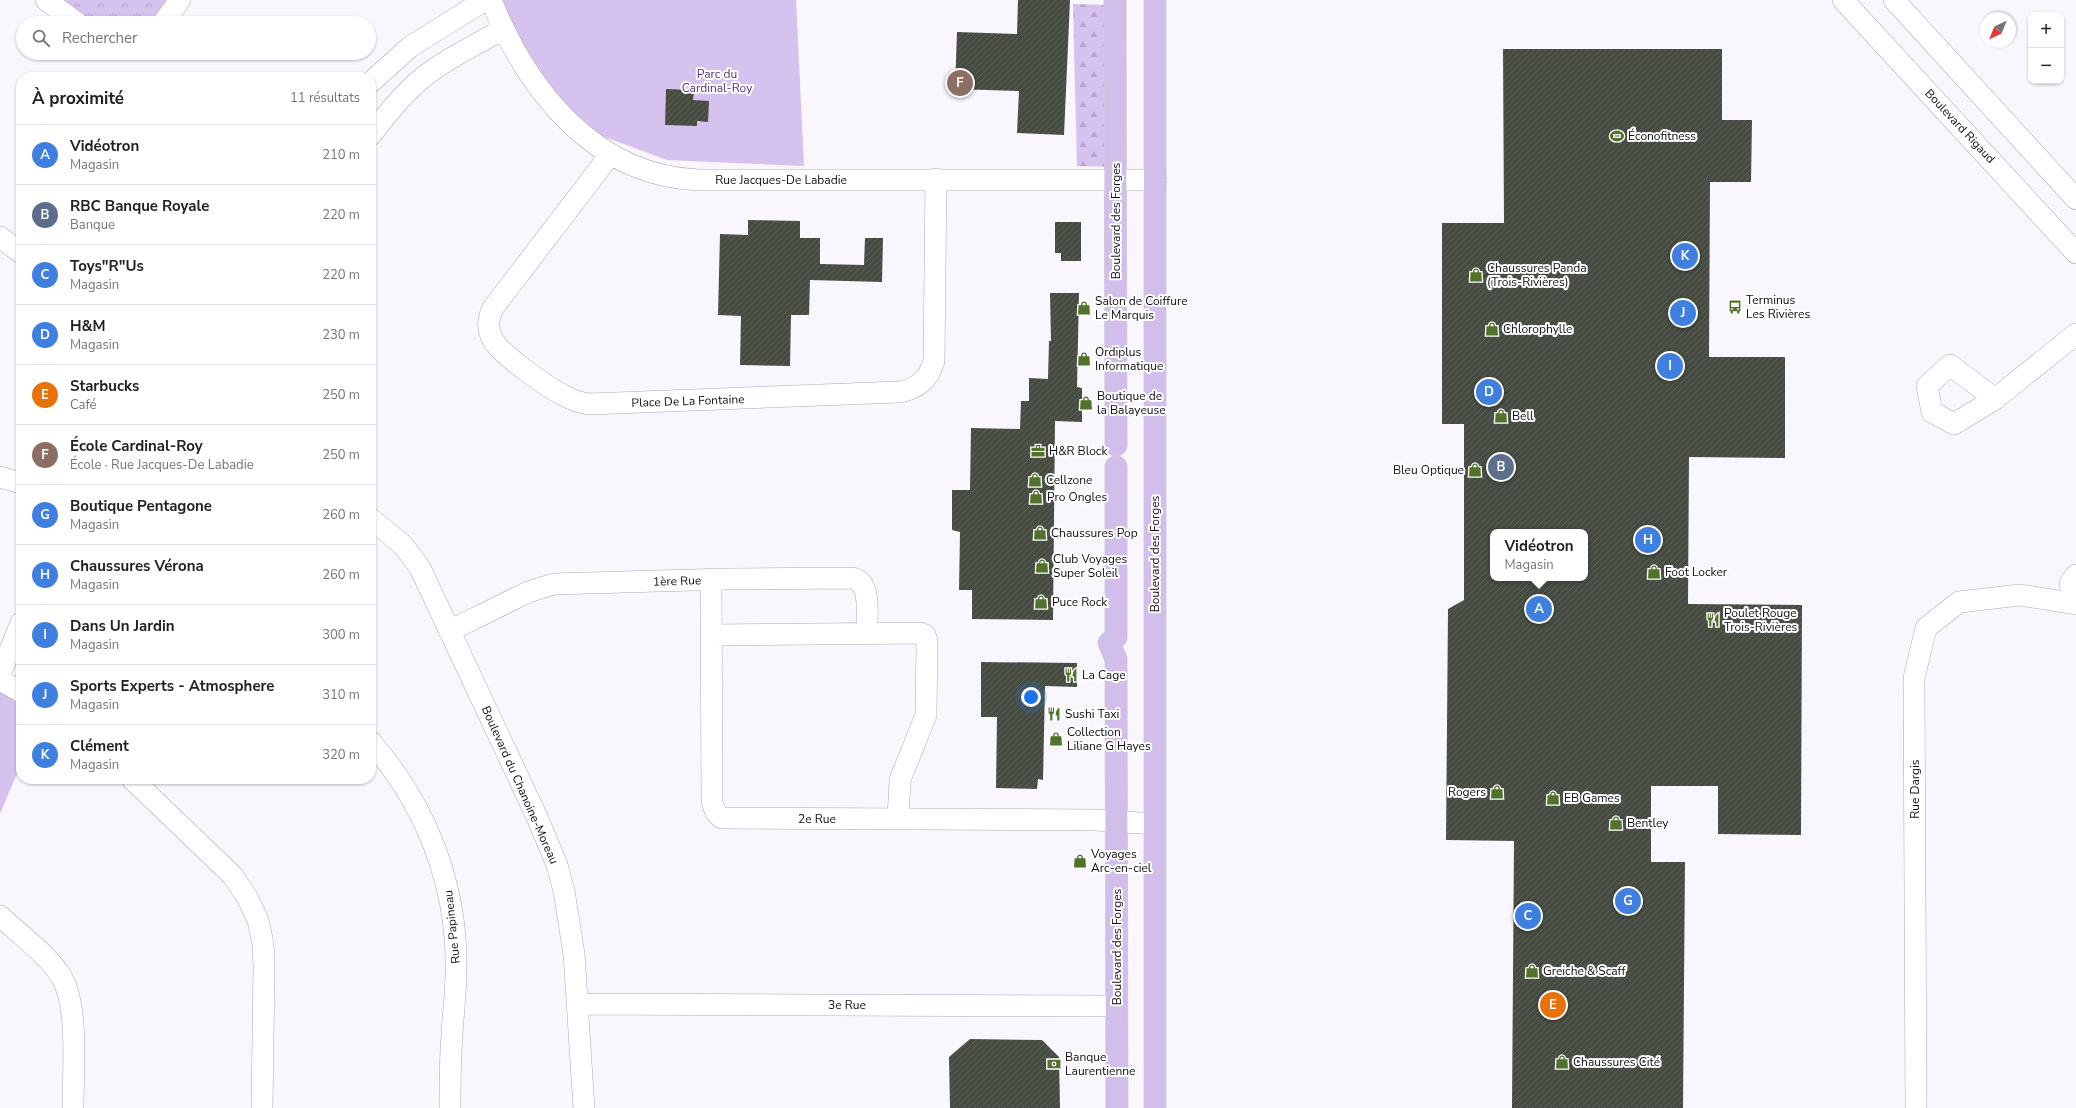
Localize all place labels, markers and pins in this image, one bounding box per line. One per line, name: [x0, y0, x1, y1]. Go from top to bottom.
pin: F: [947, 68, 973, 98]
sports icon: Éconofitness: [1609, 128, 1625, 144]
place label: Éconofitness: [1628, 128, 1696, 144]
pin: K: [1672, 241, 1698, 271]
place label: Chaussures Panda (Trois-Rivières): [1487, 260, 1587, 290]
shop icon: Chaussures Panda (Trois-Rivières): [1468, 267, 1484, 283]
place label: Terminus Les Rivières: [1746, 292, 1810, 322]
place label: Salon de Coiffure Le Marquis: [1095, 293, 1188, 323]
pin: J: [1670, 298, 1696, 328]
bus stop icon: Terminus Les Rivières: [1727, 299, 1743, 315]
shop icon: Salon de Coiffure Le Marquis: [1076, 300, 1092, 316]
shop icon: Chlorophylle: [1484, 321, 1500, 337]
place label: Chlorophylle: [1503, 321, 1572, 337]
place label: Ordiplus Informatique: [1095, 344, 1163, 374]
shop icon: Ordiplus Informatique: [1076, 351, 1092, 367]
pin: I: [1657, 351, 1683, 381]
pin: D: [1476, 377, 1502, 407]
place label: Boutique de la Balayeuse: [1097, 388, 1166, 418]
shop icon: Boutique de la Balayeuse: [1078, 395, 1094, 411]
shop icon: Bell: [1493, 408, 1509, 424]
place label: Bell: [1512, 408, 1534, 424]
office icon: H&R Block: [1030, 443, 1046, 459]
place label: H&R Block: [1049, 443, 1108, 459]
pin: B: [1488, 452, 1514, 482]
place label: Bleu Optique: [1393, 462, 1464, 478]
shop icon: Bleu Optique: [1467, 462, 1483, 478]
shop icon: Cellzone: [1027, 472, 1043, 488]
place label: Cellzone: [1046, 472, 1092, 488]
shop icon: Pro Ongles: [1028, 489, 1044, 505]
place label: Pro Ongles: [1047, 489, 1107, 505]
shop icon: Chaussures Pop: [1032, 525, 1048, 541]
place label: Chaussures Pop: [1051, 525, 1138, 541]
pin: H: [1635, 525, 1661, 555]
place label: Club Voyages Super Soleil: [1053, 551, 1127, 581]
shop icon: Club Voyages Super Soleil: [1034, 558, 1050, 574]
shop icon: Foot Locker: [1646, 564, 1662, 580]
place label: Foot Locker: [1665, 564, 1728, 580]
shop icon: Puce Rock: [1033, 594, 1049, 610]
place label: Puce Rock: [1052, 594, 1108, 610]
pin: A: [1526, 594, 1552, 624]
place label: Poulet Rouge Trois-Rivières: [1724, 605, 1798, 635]
restaurant icon: Poulet Rouge Trois-Rivières: [1705, 612, 1721, 628]
restaurant icon: La Cage: [1063, 667, 1079, 683]
place label: La Cage: [1082, 667, 1126, 683]
restaurant icon: Sushi Taxi: [1046, 706, 1062, 722]
place label: Sushi Taxi: [1065, 706, 1119, 722]
place label: Collection Liliane G Hayes: [1067, 724, 1151, 754]
shop icon: Collection Liliane G Hayes: [1048, 731, 1064, 747]
place label: Rogers: [1448, 784, 1486, 800]
shop icon: Rogers: [1489, 784, 1505, 800]
shop icon: EB Games: [1545, 790, 1561, 806]
place label: EB Games: [1564, 790, 1620, 806]
shop icon: Bentley: [1608, 815, 1624, 831]
place label: Bentley: [1627, 815, 1669, 831]
place label: Voyages Arc-en-ciel: [1090, 846, 1152, 876]
shop icon: Voyages Arc-en-ciel: [1072, 853, 1088, 869]
pin: G: [1615, 886, 1641, 916]
pin: C: [1515, 901, 1541, 931]
shop icon: Greiche & Scaff: [1524, 963, 1540, 979]
place label: Greiche & Scaff: [1543, 963, 1626, 979]
pin: E: [1540, 990, 1566, 1020]
place label: Banque Laurentienne: [1065, 1049, 1135, 1079]
shop icon: Chaussures Cité: [1554, 1054, 1570, 1070]
place label: Chaussures Cité: [1573, 1054, 1660, 1070]
bank icon: Banque Laurentienne: [1046, 1056, 1062, 1072]

